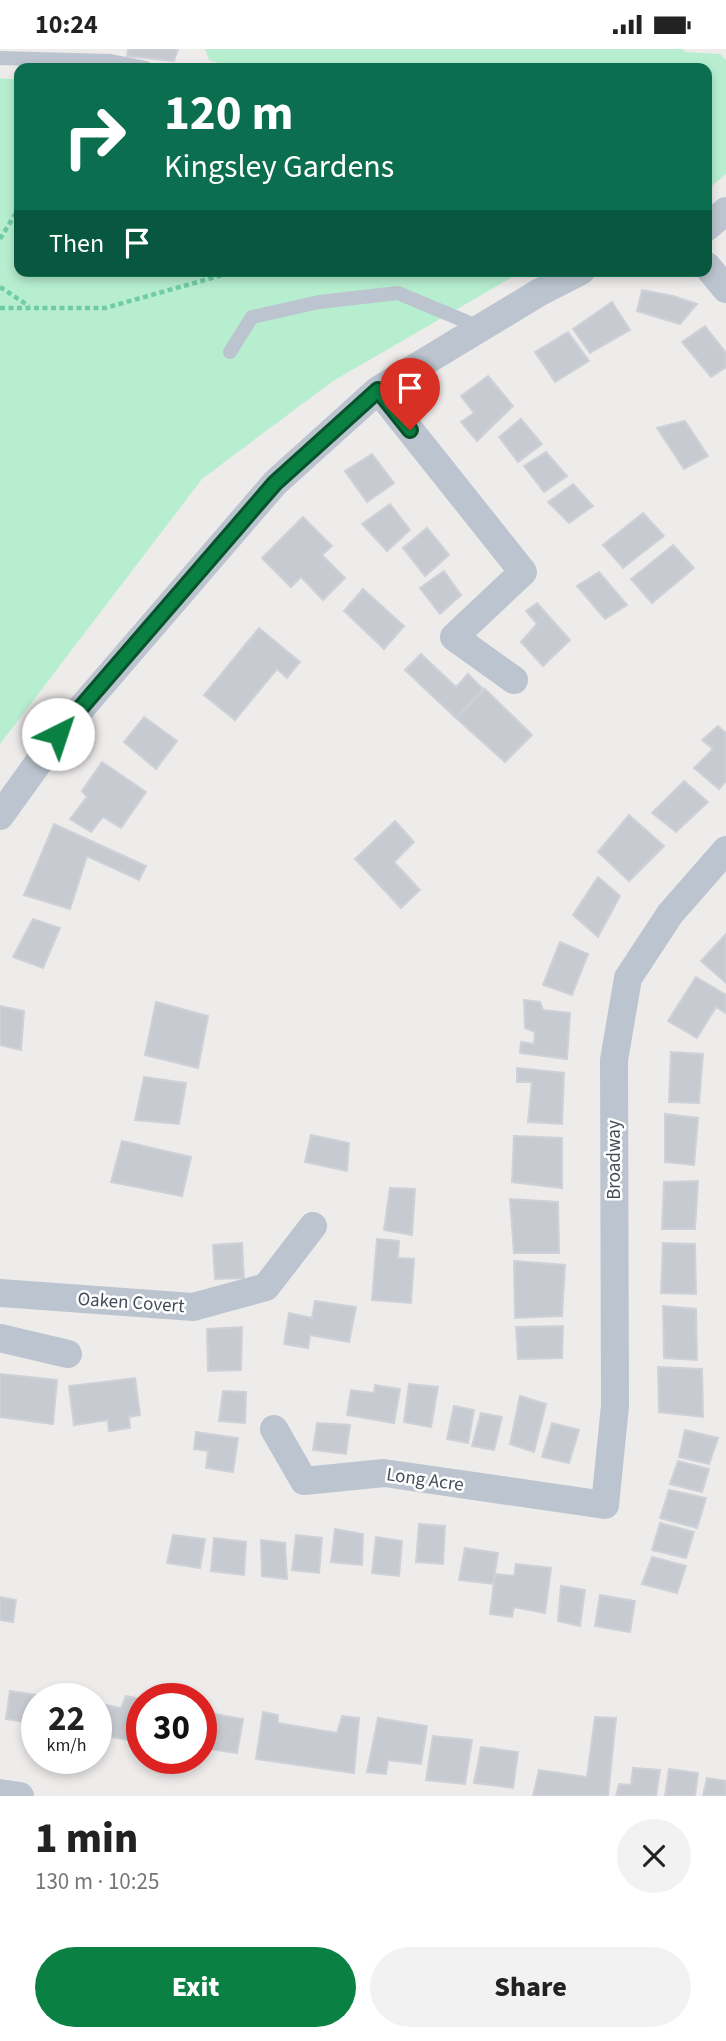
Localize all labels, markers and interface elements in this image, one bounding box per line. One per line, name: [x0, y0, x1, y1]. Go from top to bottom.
text: 10:24: [35, 6, 98, 43]
text: 120 m: [164, 79, 293, 149]
icon: right: [49, 91, 140, 182]
text: Kingsley Gardens: [164, 144, 394, 190]
icon: arrive: [118, 224, 156, 262]
text: Then: [49, 225, 104, 262]
pin: [380, 358, 440, 430]
icon: arrive: [391, 369, 429, 407]
position arrow: [21, 697, 95, 771]
street label: Broadway: [601, 1120, 628, 1200]
street label: Oaken Covert: [77, 1286, 186, 1320]
street label: Long Acre: [385, 1461, 465, 1499]
speed limit sign: 30: [126, 1683, 217, 1774]
text: 22: [48, 1694, 85, 1744]
text: km/h: [47, 1733, 86, 1758]
text: 1 min: [35, 1809, 138, 1869]
button: close: [617, 1819, 691, 1893]
text: 130 m · 10:25: [35, 1865, 159, 1898]
button: Exit: [35, 1947, 356, 2027]
button: Share: [370, 1947, 691, 2027]

